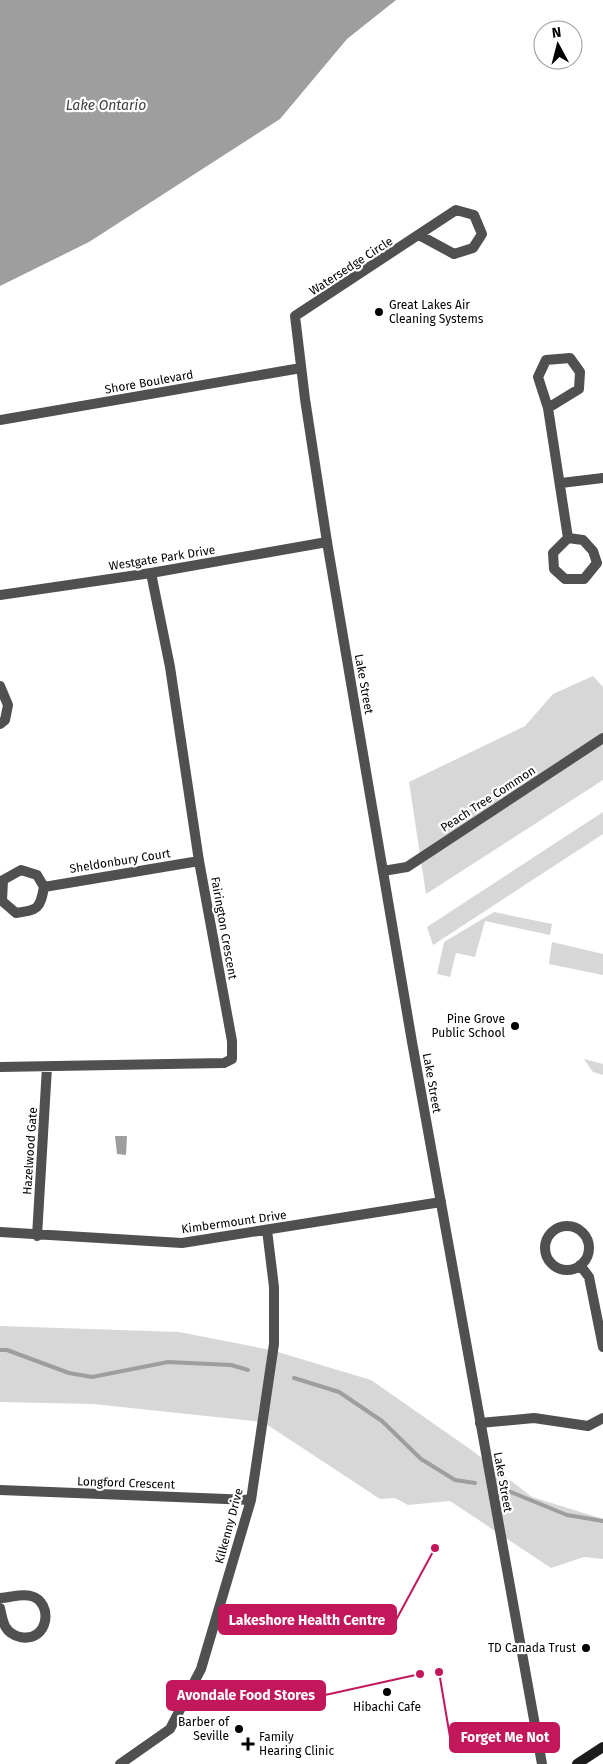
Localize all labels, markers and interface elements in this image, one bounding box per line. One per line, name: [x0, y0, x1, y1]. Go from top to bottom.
north arrow: [533, 20, 583, 70]
text: N: [551, 24, 562, 42]
water label: Lake Ontario: [66, 97, 146, 114]
street label: Watersedge Circle: [307, 234, 395, 298]
place label: Great Lakes Air Cleaning Systems: [389, 298, 484, 326]
marker: Great Lakes Air Cleaning Systems: [373, 306, 385, 318]
street label: Shore Boulevard: [104, 367, 194, 397]
street label: Westgate Park Drive: [108, 543, 216, 573]
street label: Lake Street: [352, 653, 376, 716]
street label: Peach Tree Common: [438, 763, 538, 835]
street label: Sheldonbury Court: [69, 846, 172, 876]
street label: Fairington Crescent: [208, 876, 240, 981]
place label: Pine Grove Public School: [432, 1012, 505, 1040]
marker: Pine Grove Public School: [509, 1020, 521, 1032]
street label: Lake Street: [420, 1052, 444, 1115]
street label: Hazelwood Gate: [20, 1107, 40, 1195]
street label: Kimbermount Drive: [181, 1208, 287, 1236]
street label: Lake Street: [491, 1451, 515, 1514]
street label: Longford Crescent: [77, 1474, 176, 1492]
street label: Kilkenny Drive: [212, 1487, 246, 1565]
callout: Lakeshore Health Centre: [219, 1605, 396, 1634]
text: Lakeshore Health Centre: [229, 1612, 386, 1629]
place label: TD Canada Trust: [488, 1641, 577, 1655]
marker: TD Canada Trust: [580, 1642, 592, 1654]
callout: Avondale Food Stores: [167, 1681, 325, 1710]
marker: Hibachi Cafe: [381, 1686, 393, 1698]
text: Avondale Food Stores: [176, 1687, 315, 1704]
place label: Hibachi Cafe: [353, 1700, 421, 1714]
place label: Barber of Seville: [178, 1715, 230, 1743]
marker: Barber of Seville: [233, 1723, 245, 1735]
callout: Forget Me Not: [450, 1723, 559, 1752]
text: Forget Me Not: [461, 1729, 550, 1746]
place label: Family Hearing Clinic: [259, 1730, 334, 1758]
marker: Family Hearing Clinic: [241, 1737, 255, 1751]

